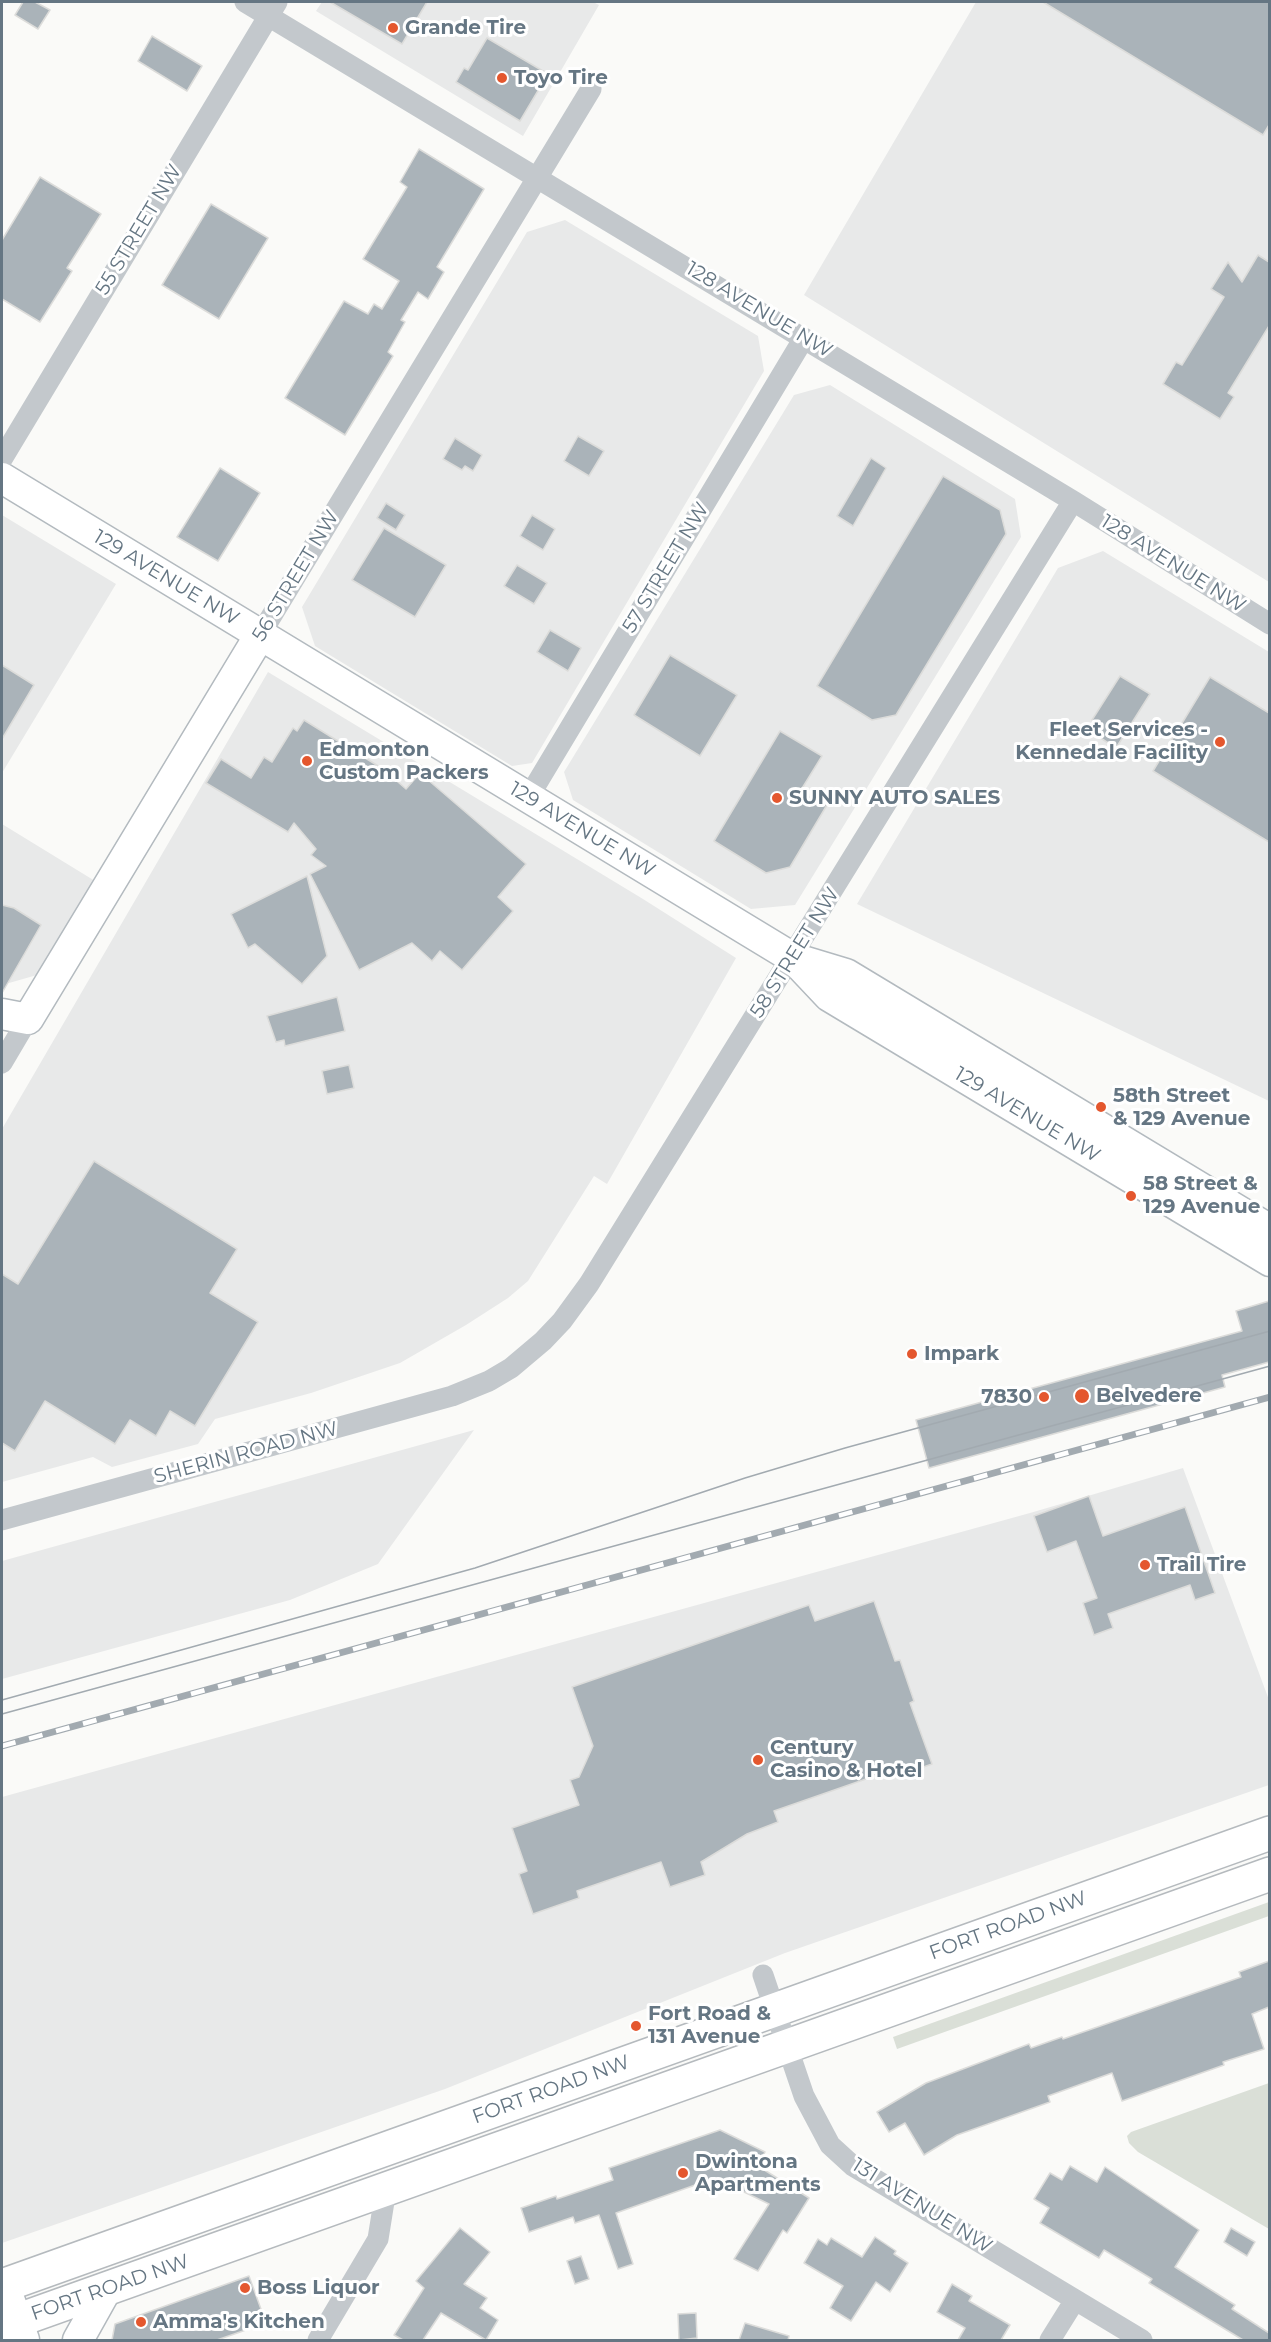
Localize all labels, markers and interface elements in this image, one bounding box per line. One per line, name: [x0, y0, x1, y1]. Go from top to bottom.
place label: Grande Tire: [405, 16, 526, 40]
marker: Grande Tire: [386, 21, 400, 35]
place label: Toyo Tire: [514, 66, 608, 90]
marker: Toyo Tire: [495, 71, 509, 85]
street label: 55 STREET NW: [91, 161, 187, 299]
street label: 128 AVENUE NW: [682, 257, 836, 363]
street label: 57 STREET NW: [618, 498, 714, 638]
street label: 56 STREET NW: [247, 506, 345, 646]
street label: 128 AVENUE NW: [1096, 510, 1250, 618]
street label: 129 AVENUE NW: [89, 525, 243, 631]
place label: Fleet Services - Kennedale Facility: [1015, 718, 1208, 765]
marker: Fleet Services - Kennedale Facility: [1213, 735, 1227, 749]
place label: Edmonton Custom Packers: [319, 738, 489, 785]
marker: Edmonton Custom Packers: [300, 754, 314, 768]
street label: 129 AVENUE NW: [505, 777, 659, 883]
place label: SUNNY AUTO SALES: [789, 786, 1000, 810]
marker: SUNNY AUTO SALES: [770, 791, 784, 805]
street label: 58 STREET NW: [745, 883, 845, 1023]
street label: 129 AVENUE NW: [950, 1062, 1104, 1168]
place label: 58th Street & 129 Avenue: [1113, 1084, 1250, 1131]
marker: 58th Street & 129 Avenue: [1094, 1100, 1108, 1114]
place label: 58 Street & 129 Avenue: [1143, 1172, 1260, 1219]
marker: 58 Street & 129 Avenue: [1124, 1189, 1138, 1203]
place label: Impark: [924, 1342, 999, 1366]
marker: Impark: [905, 1347, 919, 1361]
place label: Belvedere: [1096, 1384, 1202, 1408]
place label: 7830: [981, 1385, 1032, 1409]
marker: Belvedere: [1073, 1387, 1091, 1405]
marker: 7830: [1037, 1390, 1051, 1404]
street label: SHERIN ROAD NW: [151, 1417, 341, 1489]
place label: Trail Tire: [1157, 1553, 1246, 1577]
marker: Trail Tire: [1138, 1558, 1152, 1572]
place label: Century Casino & Hotel: [770, 1736, 923, 1783]
marker: Century Casino & Hotel: [751, 1753, 765, 1767]
street label: FORT ROAD NW: [926, 1886, 1090, 1966]
place label: Fort Road & 131 Avenue: [648, 2002, 771, 2049]
marker: Fort Road & 131 Avenue: [629, 2019, 643, 2033]
street label: FORT ROAD NW: [469, 2050, 633, 2130]
place label: Dwintona Apartments: [695, 2150, 821, 2197]
street label: 131 AVENUE NW: [848, 2153, 996, 2259]
marker: Dwintona Apartments: [676, 2166, 690, 2180]
street label: FORT ROAD NW: [28, 2250, 192, 2326]
place label: Boss Liquor: [257, 2276, 380, 2300]
marker: Boss Liquor: [238, 2281, 252, 2295]
place label: Amma's Kitchen: [153, 2310, 325, 2334]
marker: Amma's Kitchen: [134, 2315, 148, 2329]

